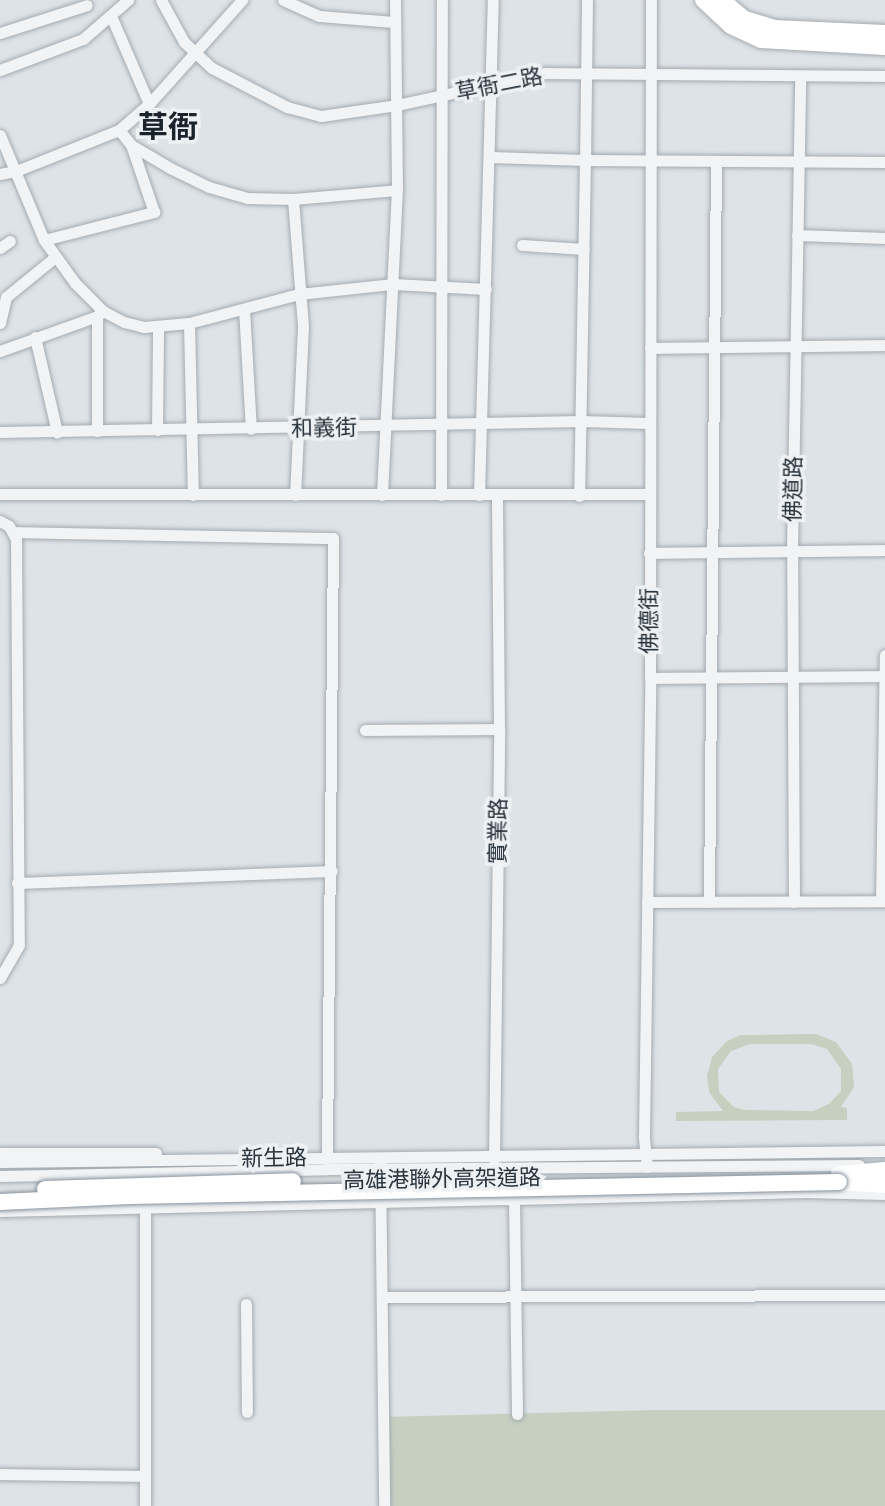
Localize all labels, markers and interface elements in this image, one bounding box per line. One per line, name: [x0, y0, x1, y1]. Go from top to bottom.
street label: 草衙二路: [453, 63, 545, 105]
district label: 草衙: [138, 109, 198, 145]
street label: 和義街: [291, 414, 357, 442]
street label: 佛道路: [779, 456, 807, 522]
street label: 佛德街: [636, 588, 662, 654]
street label: 實業路: [484, 798, 512, 864]
street label: 新生路: [241, 1144, 307, 1172]
street label: 高雄港聯外高架道路: [343, 1164, 541, 1194]

